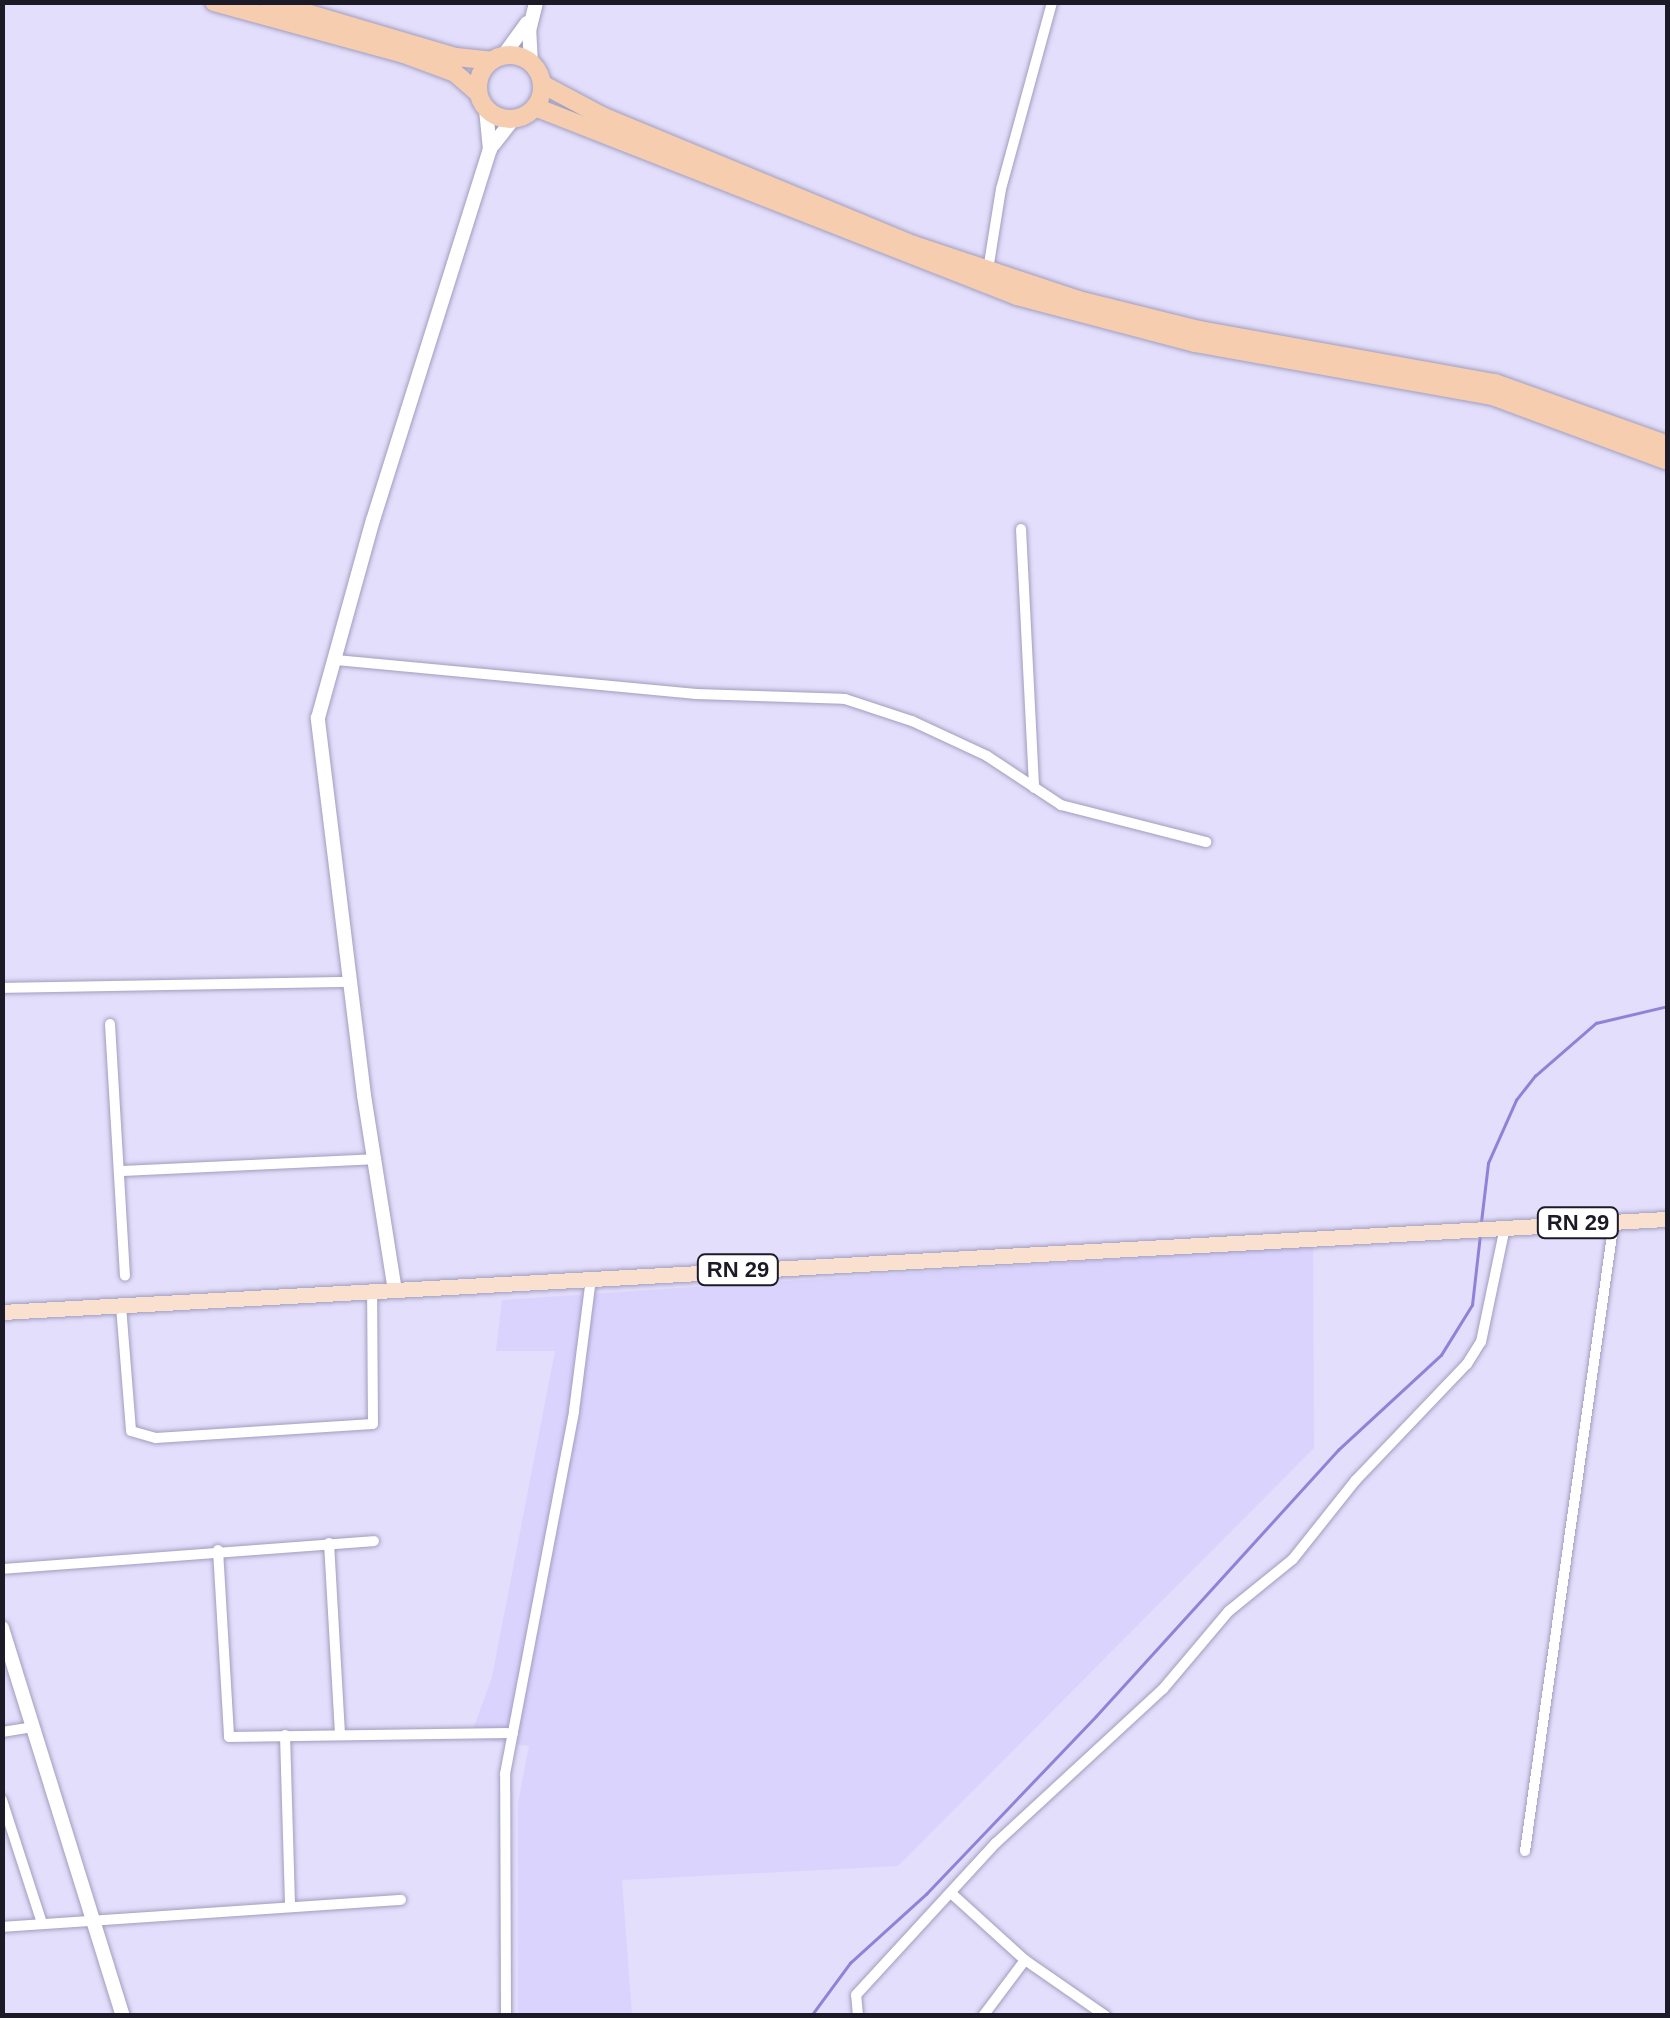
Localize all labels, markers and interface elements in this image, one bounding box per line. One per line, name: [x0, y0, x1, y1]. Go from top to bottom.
road number: RN 29: [1536, 1206, 1620, 1240]
road number: RN 29: [696, 1253, 780, 1287]

